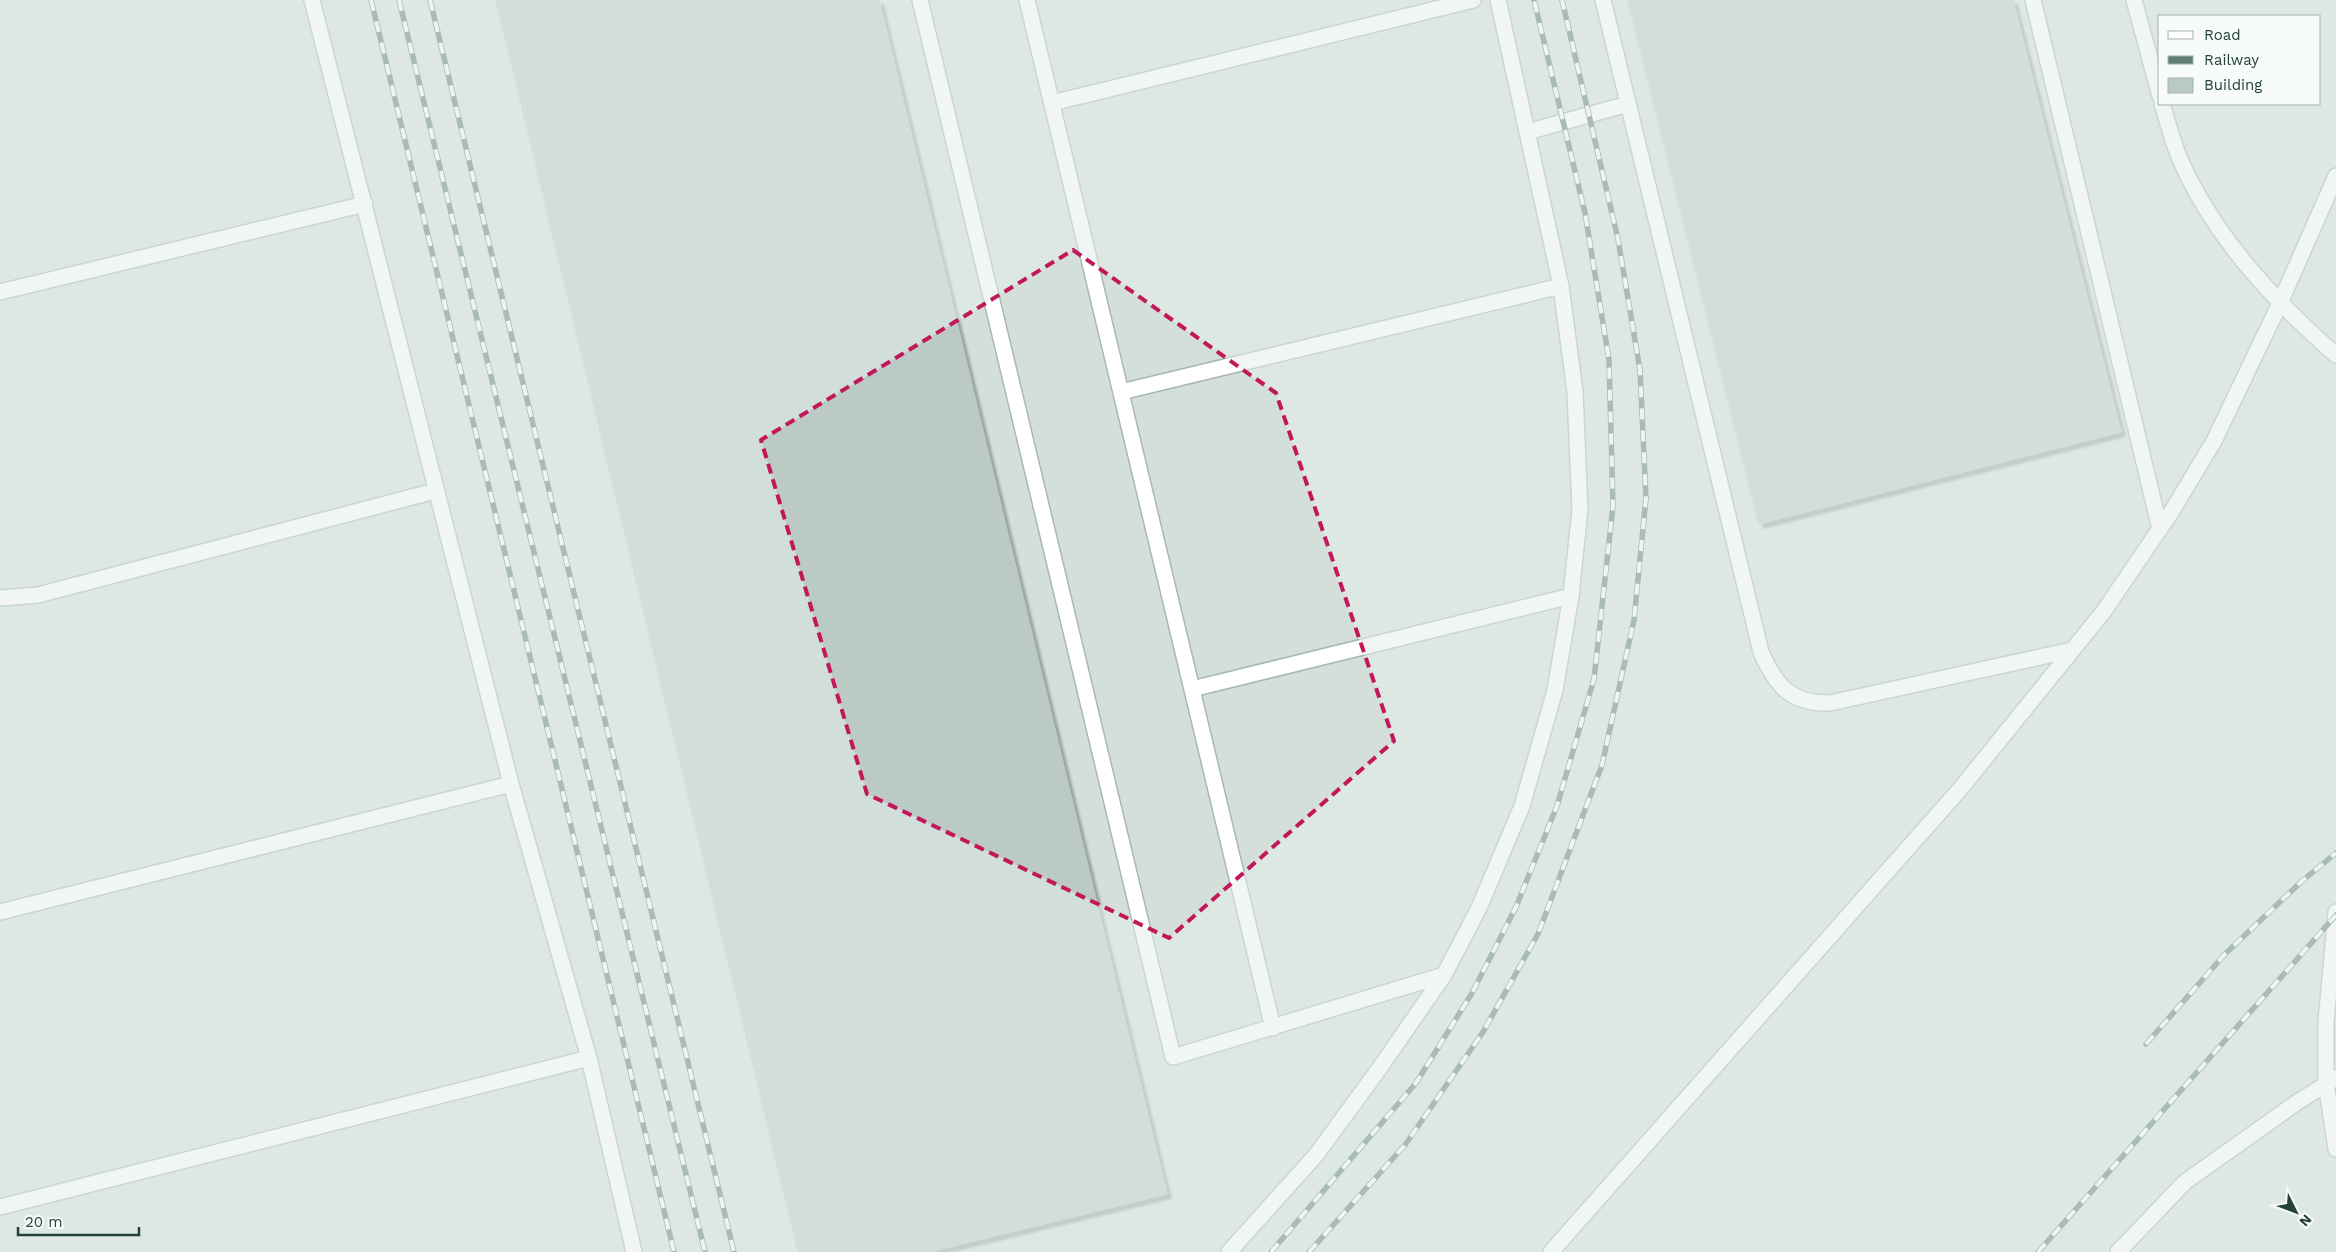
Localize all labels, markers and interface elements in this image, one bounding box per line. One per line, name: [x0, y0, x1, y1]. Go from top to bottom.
legend: [2158, 15, 2321, 105]
text: Road: [2204, 26, 2241, 44]
text: Railway: [2204, 51, 2259, 69]
text: Building: [2204, 76, 2262, 94]
north arrow: [2271, 1187, 2321, 1237]
scale bar: [18, 1204, 139, 1236]
text: N: [2296, 1211, 2315, 1230]
text: 20 m: [25, 1213, 63, 1231]

